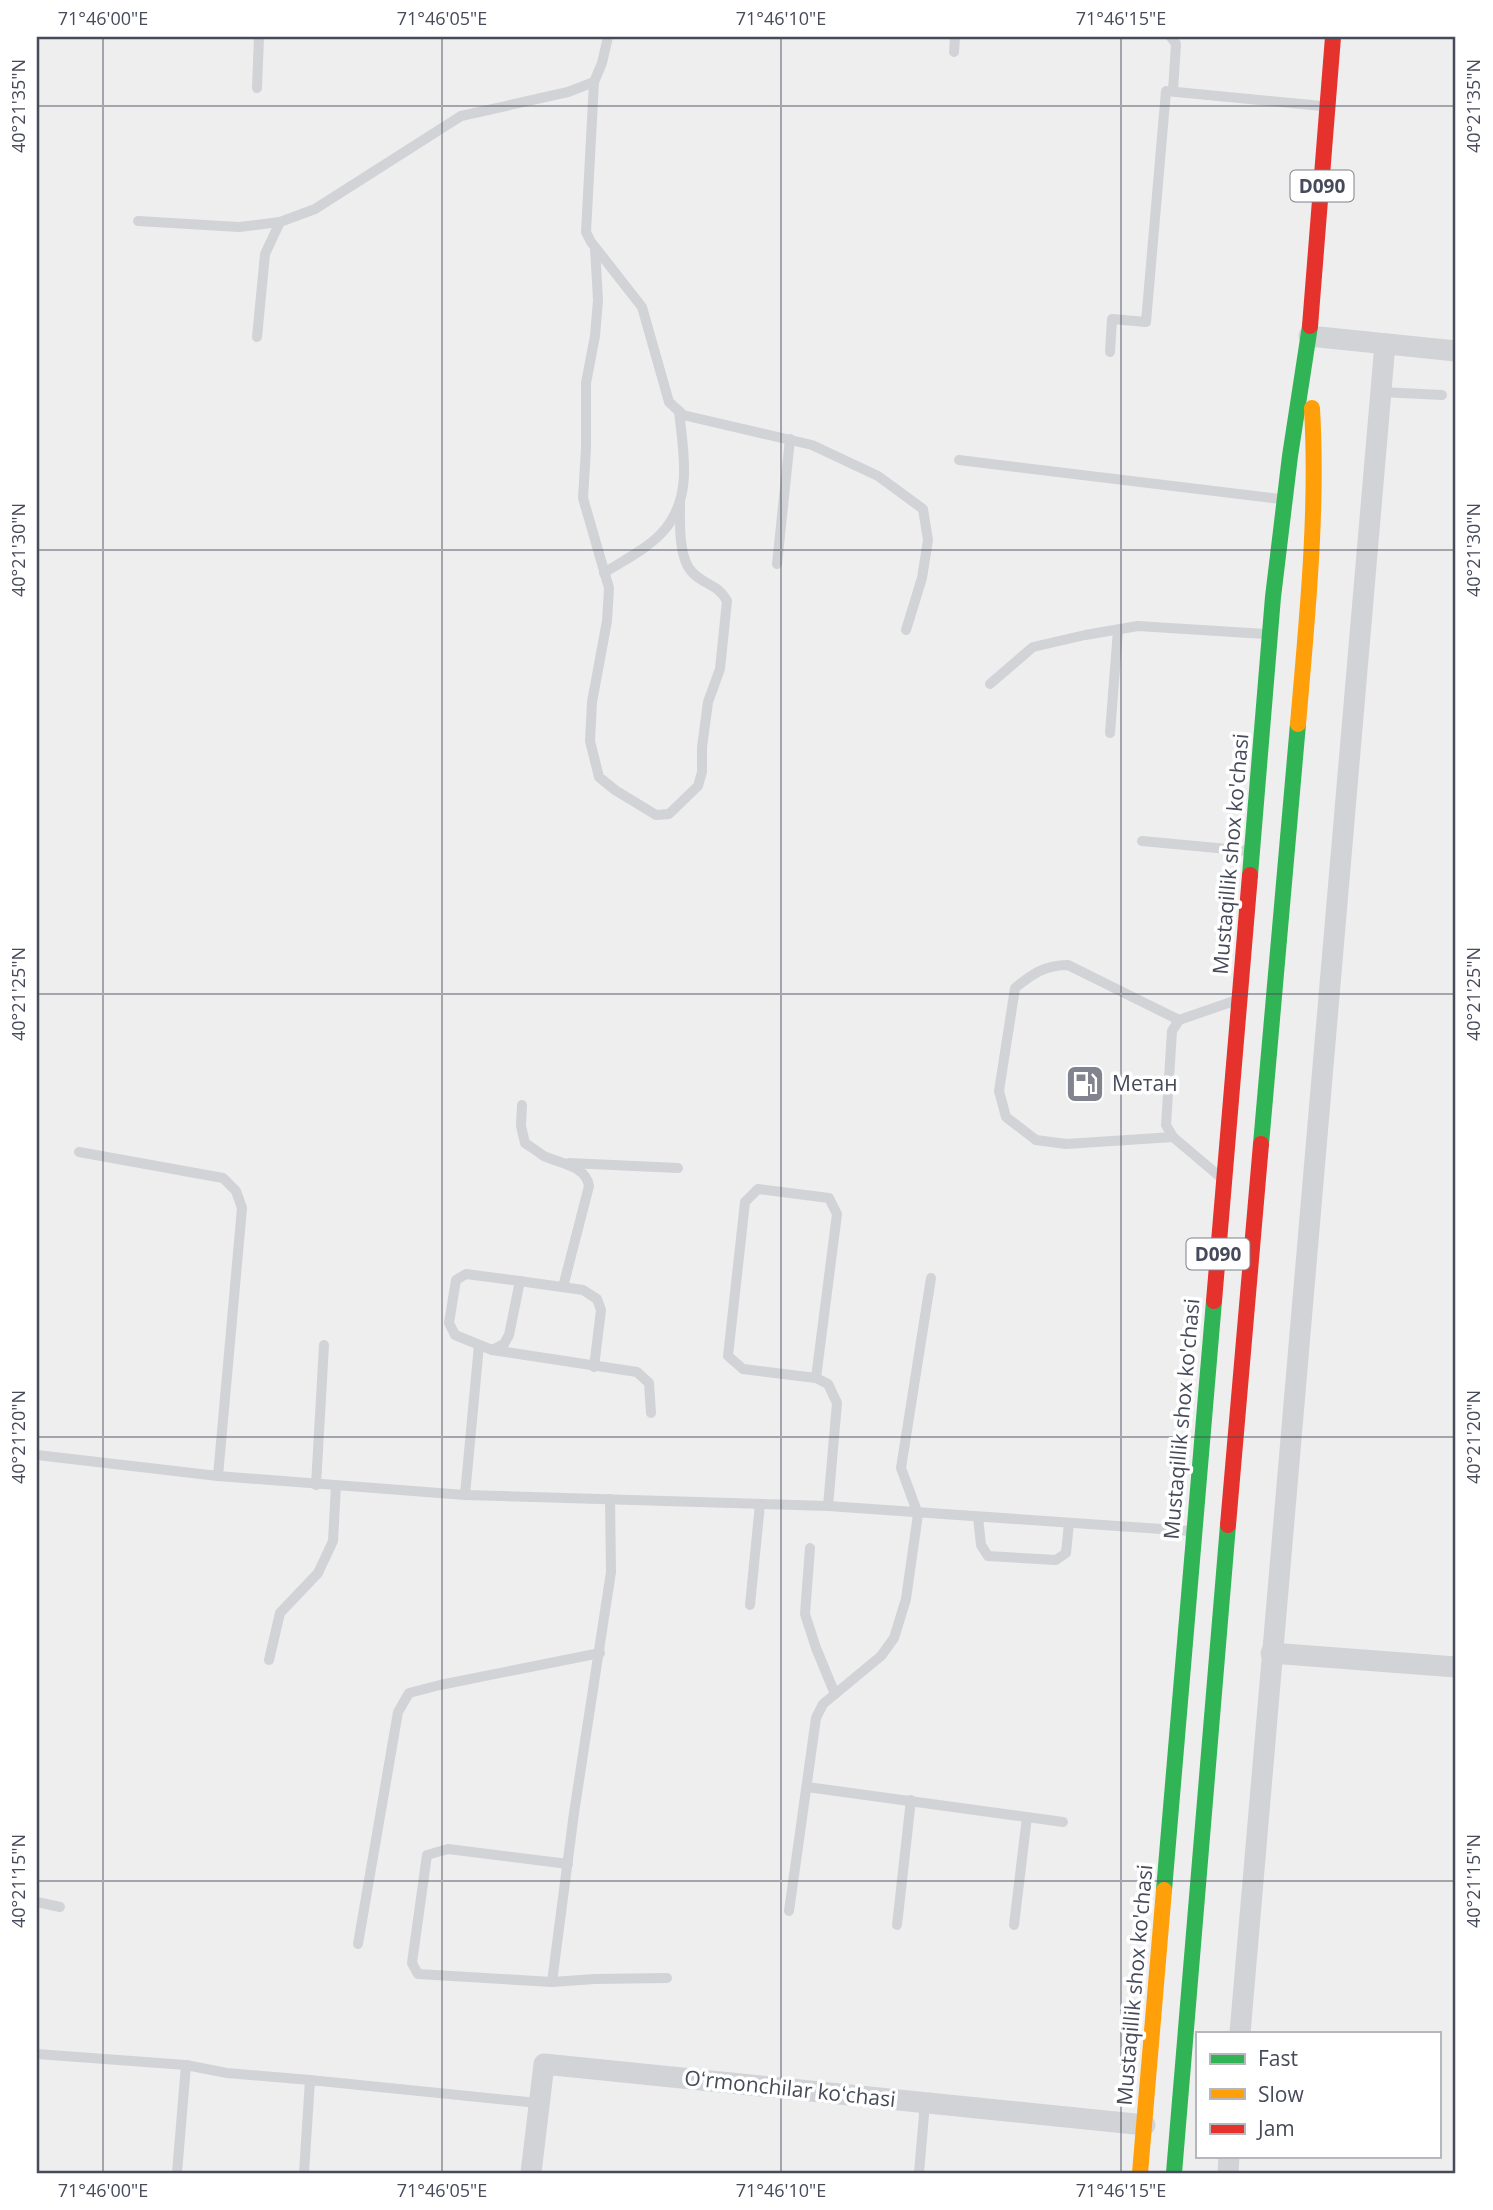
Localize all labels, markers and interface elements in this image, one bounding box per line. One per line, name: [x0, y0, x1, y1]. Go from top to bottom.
text: 71°46'00"E: [58, 6, 148, 30]
text: 71°46'05"E: [397, 6, 487, 30]
text: 71°46'10"E: [736, 6, 826, 30]
text: 71°46'15"E: [1076, 6, 1166, 30]
text: 40°21'35"N: [6, 59, 30, 153]
text: 40°21'35"N: [1461, 59, 1485, 153]
road number: D090: [1290, 170, 1354, 202]
text: 40°21'30"N: [6, 503, 30, 597]
text: 40°21'30"N: [1461, 503, 1485, 597]
street label: Mustaqillik shox ko'chasi: [1206, 732, 1254, 975]
text: 40°21'25"N: [6, 947, 30, 1041]
text: 40°21'25"N: [1461, 947, 1485, 1041]
fuel station icon: Метан: [1064, 1063, 1106, 1105]
place label: Метан: [1112, 1069, 1178, 1097]
road number: D090: [1186, 1238, 1250, 1270]
street label: Mustaqillik shox ko'chasi: [1157, 1297, 1205, 1540]
text: 40°21'20"N: [6, 1390, 30, 1484]
text: 40°21'20"N: [1461, 1390, 1485, 1484]
text: 40°21'15"N: [6, 1834, 30, 1928]
text: 40°21'15"N: [1461, 1834, 1485, 1928]
street label: Mustaqillik shox ko'chasi: [1110, 1863, 1158, 2106]
legend: [1196, 2032, 1440, 2158]
text: Fast: [1258, 2044, 1298, 2072]
street label: Oʻrmonchilar koʻchasi: [683, 2063, 897, 2113]
text: Slow: [1258, 2080, 1304, 2108]
text: Jam: [1256, 2114, 1295, 2142]
text: 71°46'00"E: [58, 2178, 148, 2202]
text: 71°46'05"E: [397, 2178, 487, 2202]
text: 71°46'10"E: [736, 2178, 826, 2202]
text: 71°46'15"E: [1076, 2178, 1166, 2202]

